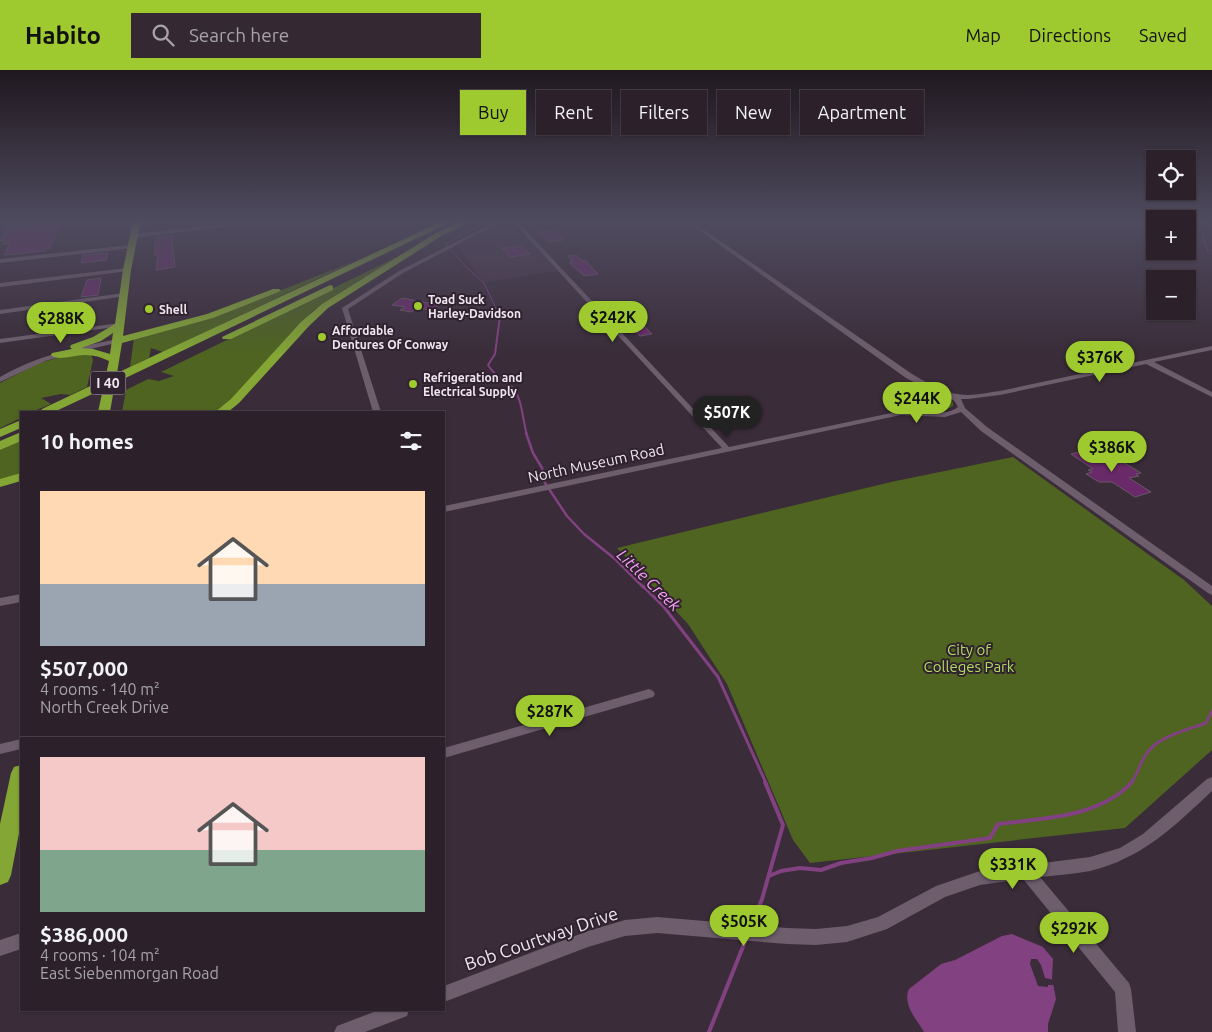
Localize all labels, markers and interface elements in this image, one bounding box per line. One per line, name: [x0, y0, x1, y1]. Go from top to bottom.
search box: [131, 13, 481, 58]
icon: search: [149, 21, 177, 49]
text: Habito: [25, 22, 101, 49]
text: Search here: [189, 24, 289, 46]
text: Map: [965, 25, 1001, 45]
text: Directions: [1029, 25, 1111, 45]
text: Saved: [1139, 25, 1187, 45]
chip: Buy: [460, 90, 526, 135]
chip: Rent: [536, 90, 611, 135]
chip: Filters: [621, 90, 707, 135]
chip: New: [717, 90, 790, 135]
chip: Apartment: [800, 90, 924, 135]
map controls: [1146, 150, 1196, 320]
button: locate: [1146, 150, 1196, 200]
button: +: [1146, 210, 1196, 260]
button: −: [1146, 270, 1196, 320]
place label: Toad Suck Harley-Davidson: [428, 293, 521, 320]
marker: Toad Suck Harley-Davidson: [412, 300, 424, 312]
pin: $242K: [578, 300, 648, 343]
pin: $288K: [26, 302, 96, 344]
marker: Shell: [143, 303, 155, 315]
place label: Shell: [159, 303, 187, 316]
text: $242K: [590, 308, 636, 326]
text: $288K: [38, 309, 84, 327]
place label: Affordable Dentures Of Conway: [332, 324, 449, 351]
marker: Affordable Dentures Of Conway: [316, 331, 328, 343]
pin: $376K: [1065, 340, 1135, 383]
text: $376K: [1077, 348, 1123, 366]
place label: Refrigeration and Electrical Supply: [423, 371, 522, 398]
road number: I 40: [90, 372, 126, 394]
marker: Refrigeration and Electrical Supply: [407, 378, 419, 390]
pin: $244K: [882, 382, 952, 424]
text: $244K: [894, 389, 940, 407]
pin: $507K: [692, 396, 762, 438]
text: $507K: [704, 403, 750, 421]
icon: filters: [397, 427, 425, 455]
text: 10 homes: [40, 429, 134, 453]
pin: $386K: [1077, 430, 1147, 473]
text: $386K: [1089, 438, 1135, 456]
street label: North Museum Road: [526, 440, 666, 486]
icon: home: [188, 524, 278, 614]
water label: Little Creek: [614, 545, 685, 615]
park label: City of Colleges Park: [924, 641, 1015, 675]
text: $507,000: [40, 656, 128, 680]
text: 4 rooms · 140 m²: [40, 680, 160, 698]
pin: $287K: [515, 694, 585, 737]
text: North Creek Drive: [40, 698, 169, 716]
text: $287K: [527, 702, 573, 720]
icon: home: [188, 789, 278, 879]
pin: $331K: [978, 848, 1048, 890]
text: $331K: [990, 855, 1036, 873]
street label: Bob Courtway Drive: [462, 902, 620, 974]
pin: $505K: [709, 904, 779, 947]
text: $505K: [721, 912, 767, 930]
pin: $292K: [1039, 912, 1109, 954]
text: $292K: [1051, 919, 1097, 937]
text: $386,000: [40, 922, 128, 946]
text: 4 rooms · 104 m²: [40, 946, 160, 964]
text: East Siebenmorgan Road: [40, 964, 219, 982]

